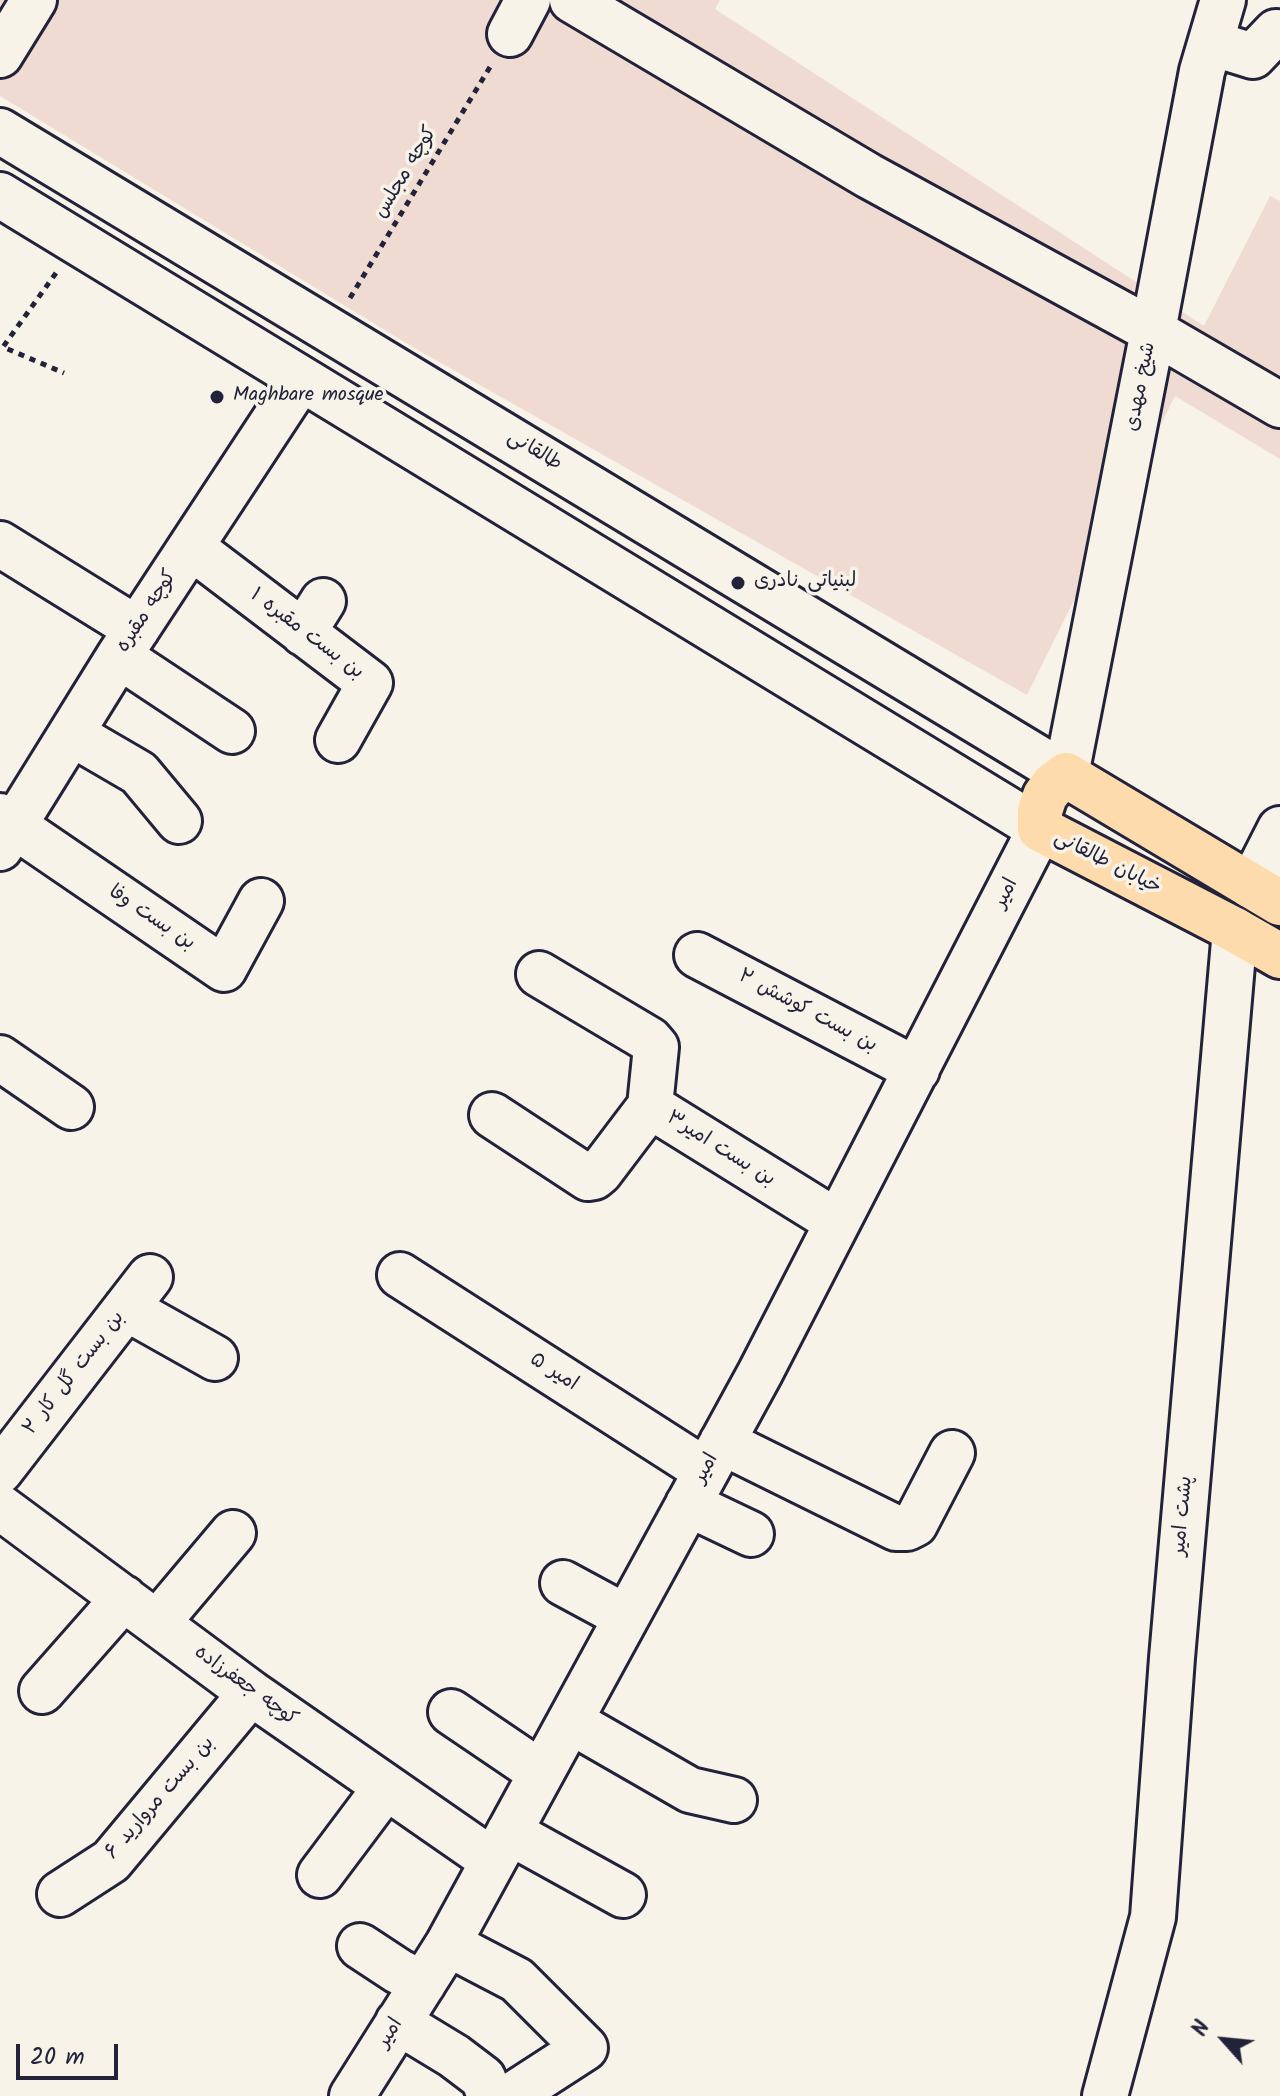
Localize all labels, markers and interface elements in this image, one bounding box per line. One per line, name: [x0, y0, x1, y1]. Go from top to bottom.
street label: کوچه مجلس: [370, 123, 444, 223]
street label: شیخ مهدی: [1122, 340, 1162, 434]
place label: Maghbare mosque: [233, 385, 383, 409]
marker: Maghbare mosque: [208, 388, 226, 406]
street label: طالقانی: [502, 426, 566, 478]
street label: کوچه مقبره: [112, 566, 184, 658]
place label: لبنیاتی نادری: [754, 571, 856, 595]
marker: لبنیاتی نادری: [729, 574, 747, 592]
street label: بن بست مقبره ۱: [244, 584, 368, 686]
street label: خیابان طالقانی: [1049, 827, 1165, 901]
street label: امیر: [989, 875, 1025, 913]
street label: بن بست وفا: [103, 881, 199, 957]
street label: بن بست کوشش ۲: [733, 965, 881, 1059]
street label: بن بست امیر۳: [661, 1107, 779, 1193]
street label: بن بست گل کار ۲: [19, 1307, 131, 1441]
street label: امیر ۵: [524, 1349, 582, 1397]
street label: امیر: [689, 1450, 725, 1488]
street label: پشت امیر: [1169, 1475, 1199, 1557]
street label: کوچه جعفرزاده: [189, 1641, 301, 1733]
street label: بن بست مروارید ۶: [101, 1733, 221, 1865]
north arrow: [1184, 2000, 1264, 2080]
street label: امیر: [373, 2015, 409, 2053]
text: N: [1183, 2015, 1221, 2043]
scale bar: [20, 2028, 122, 2078]
text: 20 m: [30, 2038, 85, 2077]

